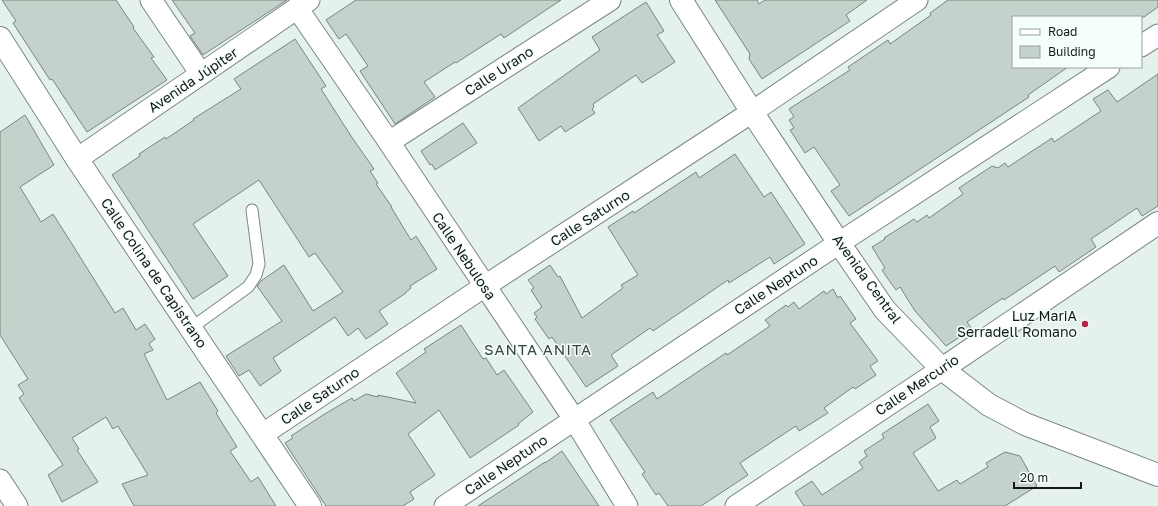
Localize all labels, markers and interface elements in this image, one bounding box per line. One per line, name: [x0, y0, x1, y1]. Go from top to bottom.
legend: [1012, 16, 1142, 68]
text: Road: [1048, 24, 1077, 39]
street label: Calle Urano: [461, 42, 536, 99]
street label: Avenida Júpiter: [145, 43, 241, 116]
text: Building: [1048, 44, 1096, 59]
street label: Calle Saturno: [547, 186, 633, 250]
street label: Calle Colina de Capistrano: [98, 194, 211, 351]
street label: Calle Nebulosa: [429, 209, 500, 303]
street label: Avenida Central: [829, 231, 905, 327]
street label: Calle Neptuno: [731, 251, 821, 318]
place label: Luz MariA Serradell Romano: [957, 307, 1078, 340]
marker: Luz MariA Serradell Romano: [1080, 319, 1090, 329]
district label: SANTA ANITA: [484, 340, 592, 358]
street label: Calle Mercurio: [872, 350, 962, 419]
street label: Calle Saturno: [277, 363, 362, 428]
street label: Calle Neptuno: [461, 431, 550, 499]
scale bar: [1014, 464, 1081, 490]
text: 20 m: [1020, 470, 1048, 485]

